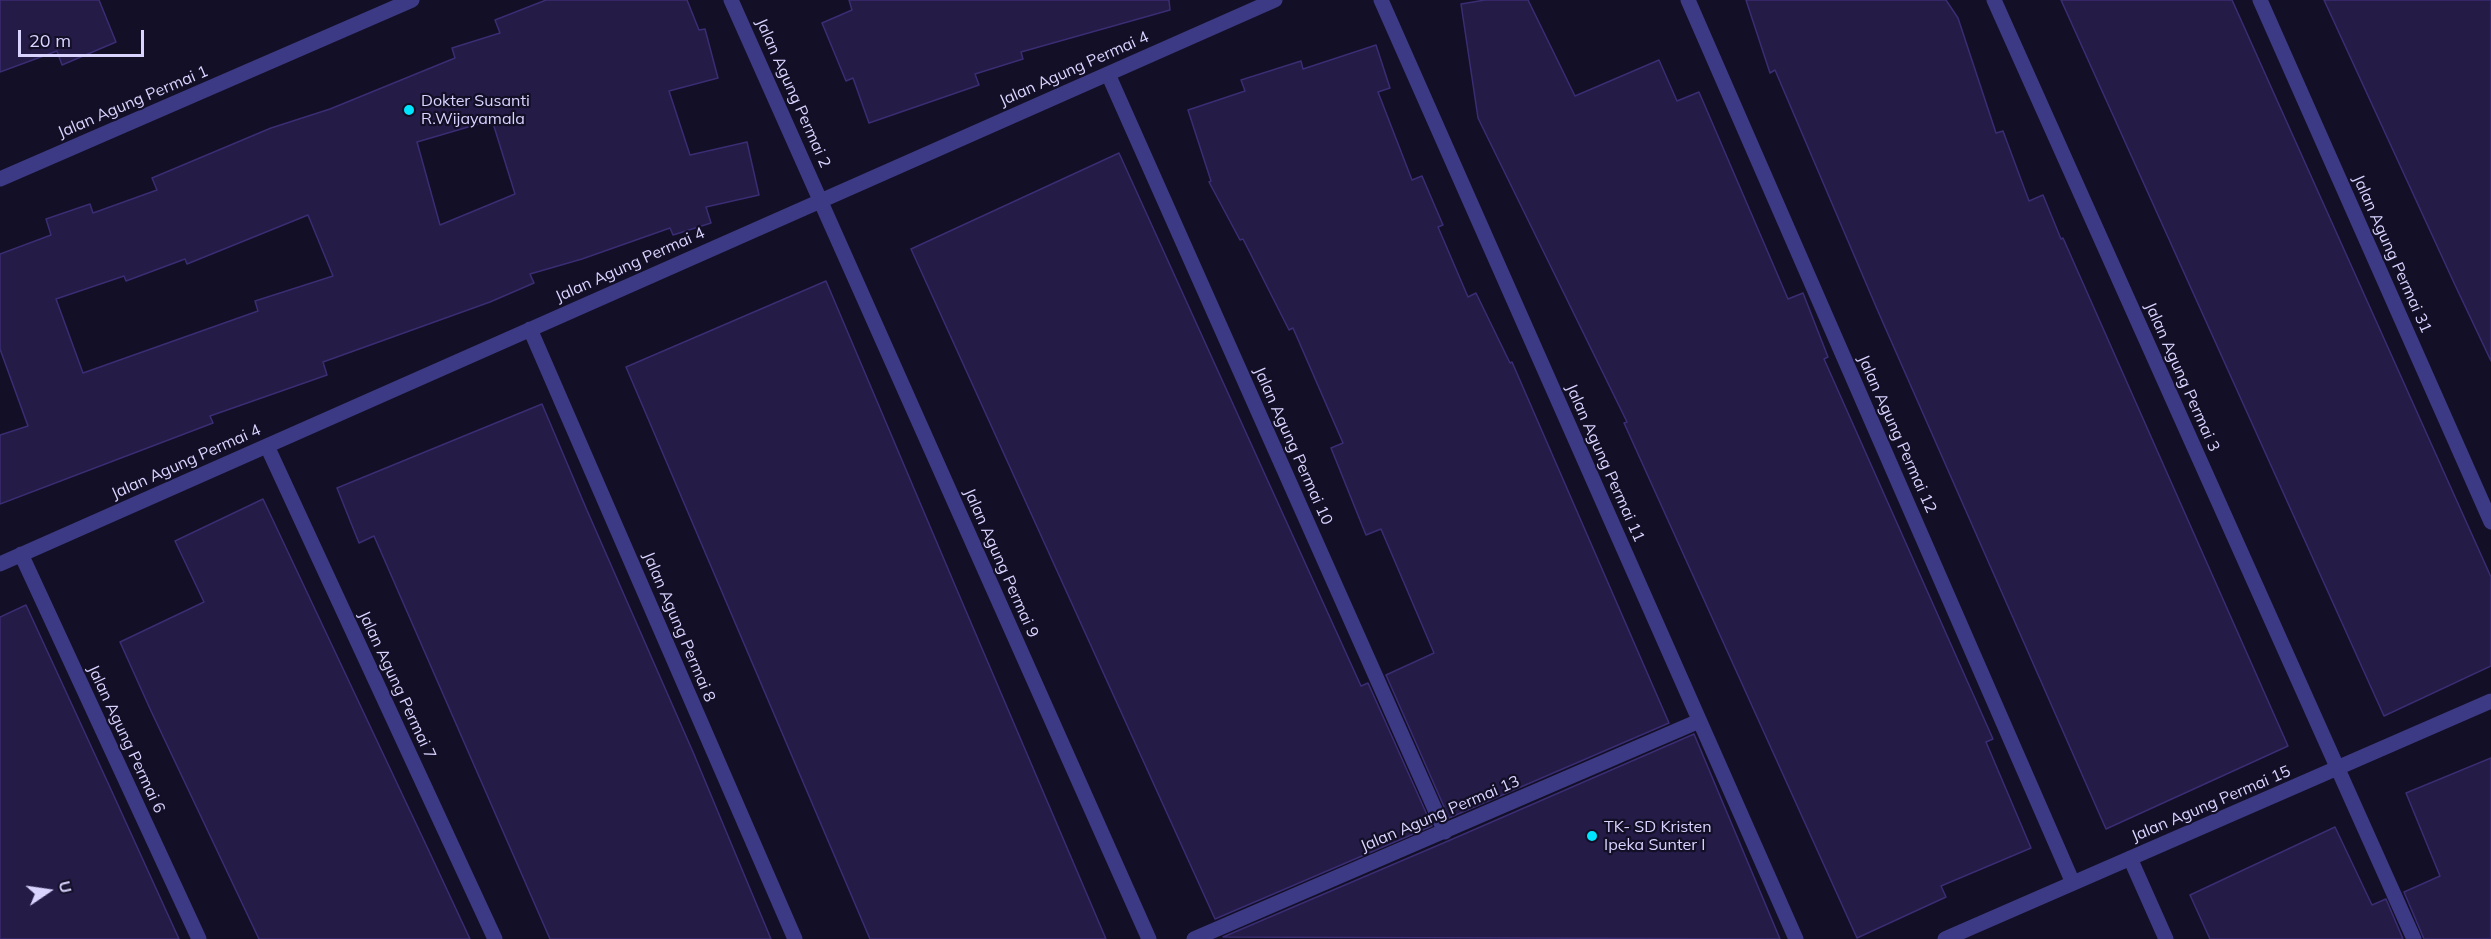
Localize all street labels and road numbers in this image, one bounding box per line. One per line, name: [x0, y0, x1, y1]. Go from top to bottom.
street label: Jalan Agung Permai 2: [751, 15, 835, 171]
street label: Jalan Agung Permai 4: [996, 27, 1152, 111]
street label: Jalan Agung Permai 1: [55, 62, 211, 142]
street label: Jalan Agung Permai 31: [2348, 172, 2436, 336]
street label: Jalan Agung Permai 4: [552, 223, 708, 307]
street label: Jalan Agung Permai 3: [2140, 299, 2224, 455]
street label: Jalan Agung Permai 12: [1853, 352, 1941, 516]
street label: Jalan Agung Permai 10: [1249, 364, 1337, 528]
street label: Jalan Agung Permai 11: [1561, 381, 1649, 545]
street label: Jalan Agung Permai 4: [108, 420, 264, 504]
street label: Jalan Agung Permai 9: [959, 485, 1043, 641]
street label: Jalan Agung Permai 8: [639, 549, 719, 705]
street label: Jalan Agung Permai 7: [354, 608, 440, 762]
street label: Jalan Agung Permai 6: [83, 662, 169, 816]
street label: Jalan Agung Permai 15: [2129, 762, 2293, 846]
street label: Jalan Agung Permai 13: [1358, 772, 1522, 856]

